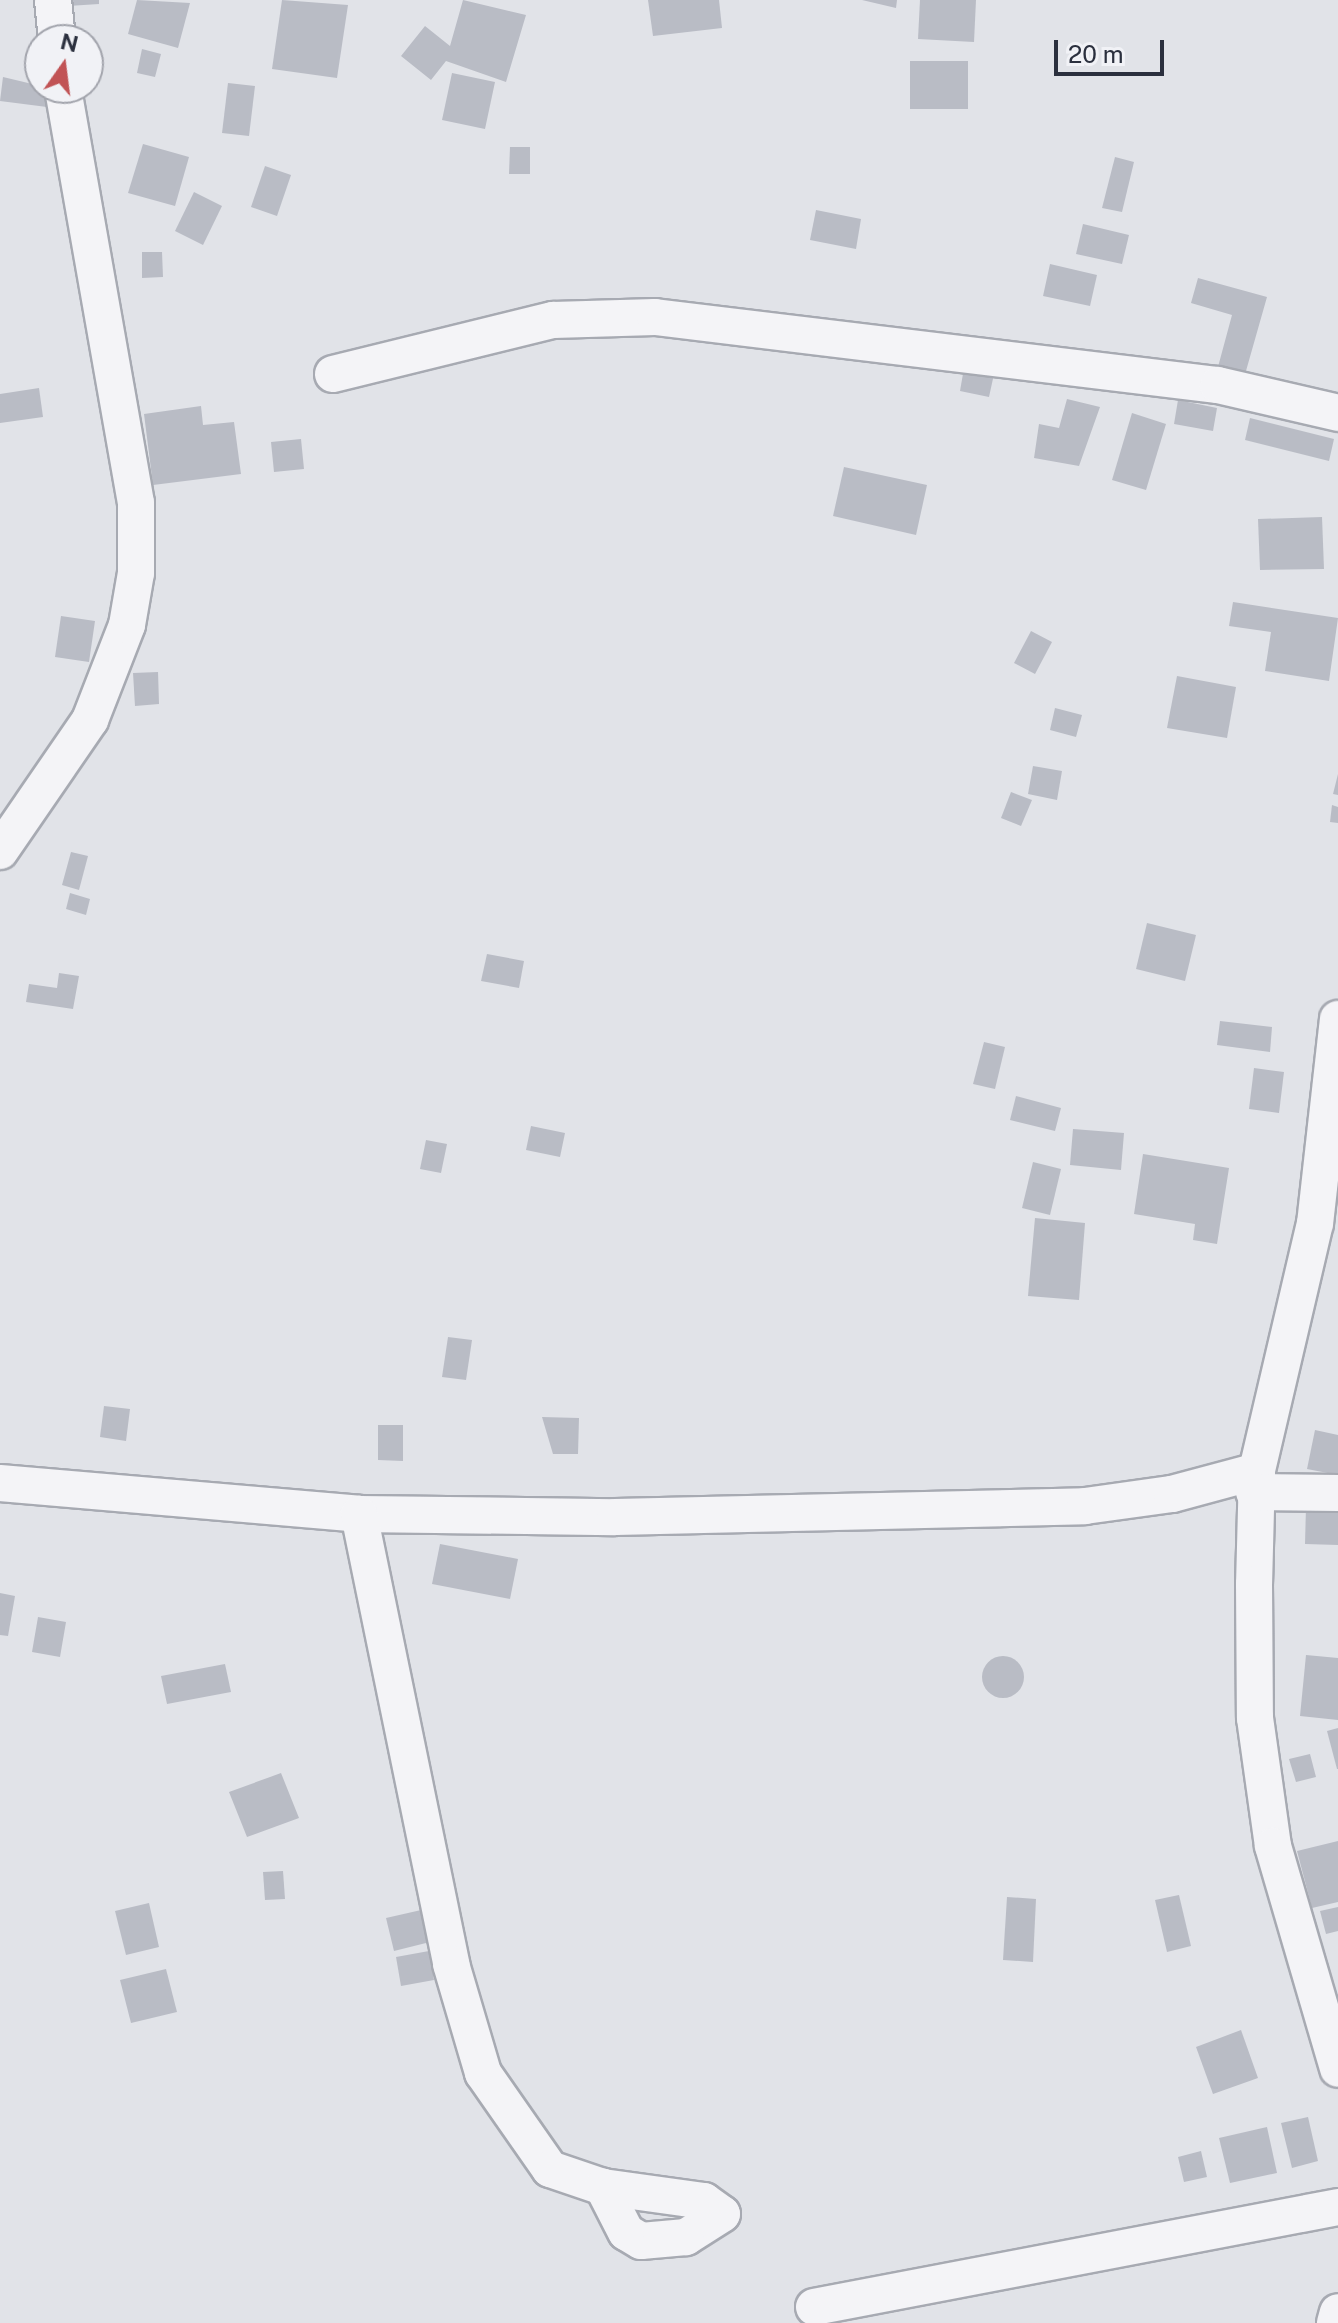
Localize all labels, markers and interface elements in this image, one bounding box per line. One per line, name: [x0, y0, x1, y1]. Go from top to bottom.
north arrow: [24, 24, 104, 104]
scale bar: [1058, 24, 1168, 74]
text: N: [58, 28, 81, 57]
text: 20 m: [1068, 40, 1124, 68]

